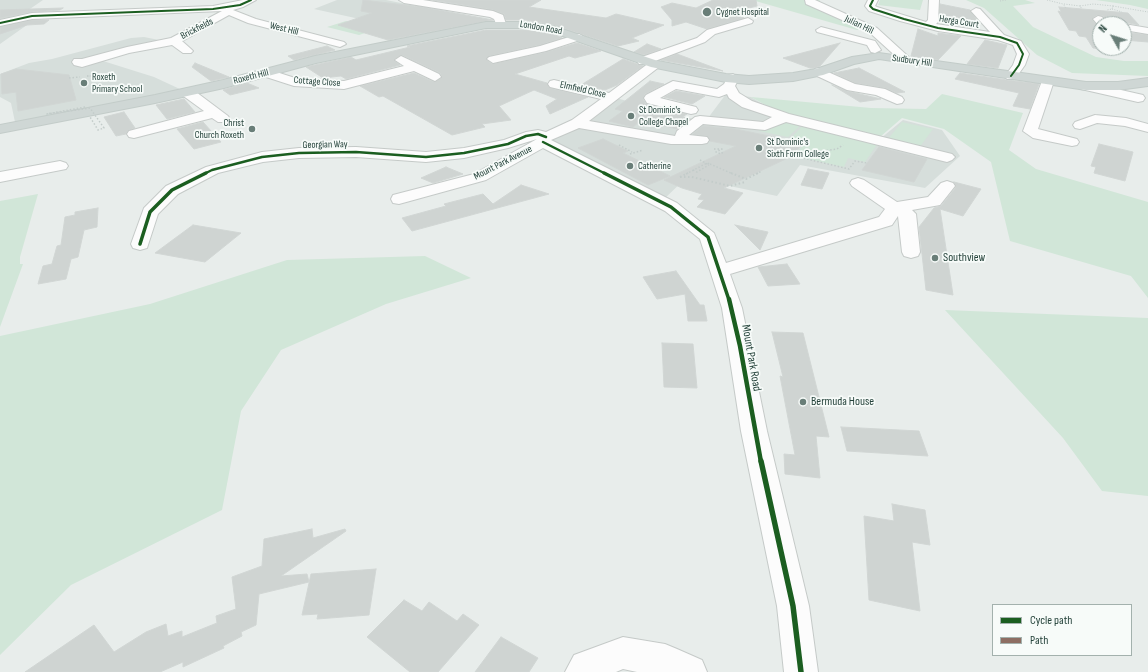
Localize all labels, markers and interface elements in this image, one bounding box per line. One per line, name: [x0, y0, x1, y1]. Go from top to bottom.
marker: Cygnet Hospital: [701, 6, 713, 18]
place label: Cygnet Hospital: [716, 6, 769, 18]
street label: Julian Hill: [843, 13, 875, 37]
street label: Herga Court: [938, 13, 980, 31]
street label: Brickfields: [179, 16, 215, 42]
north arrow: [1092, 16, 1132, 56]
street label: London Road: [519, 18, 563, 38]
street label: West Hill: [268, 20, 300, 38]
text: N: [1096, 22, 1110, 35]
street label: Sudbury Hill: [891, 52, 933, 70]
street label: Roxeth Hill: [232, 67, 270, 87]
place label: Roxeth Primary School: [92, 71, 142, 94]
street label: Cottage Close: [293, 74, 341, 90]
marker: Roxeth Primary School: [79, 78, 89, 88]
street label: Elmfield Close: [559, 79, 607, 101]
place label: St Dominic's College Chapel: [639, 104, 688, 128]
marker: St Dominic's College Chapel: [626, 111, 636, 121]
place label: Christ Church Roxeth: [195, 117, 244, 140]
marker: Christ Church Roxeth: [247, 124, 257, 134]
place label: St Dominic's Sixth Form College: [767, 136, 829, 160]
street label: Georgian Way: [302, 139, 348, 151]
street label: Mount Park Avenue: [472, 143, 534, 183]
marker: St Dominic's Sixth Form College: [754, 143, 764, 153]
place label: Catherine: [638, 160, 671, 172]
marker: Catherine: [625, 161, 635, 171]
place label: Southview: [943, 251, 985, 265]
marker: Southview: [930, 253, 940, 263]
street label: Mount Park Road: [738, 324, 764, 392]
place label: Bermuda House: [811, 395, 874, 409]
marker: Bermuda House: [798, 397, 808, 407]
legend: [992, 604, 1132, 656]
text: Cycle path: [1030, 613, 1072, 628]
text: Path: [1030, 633, 1048, 648]

